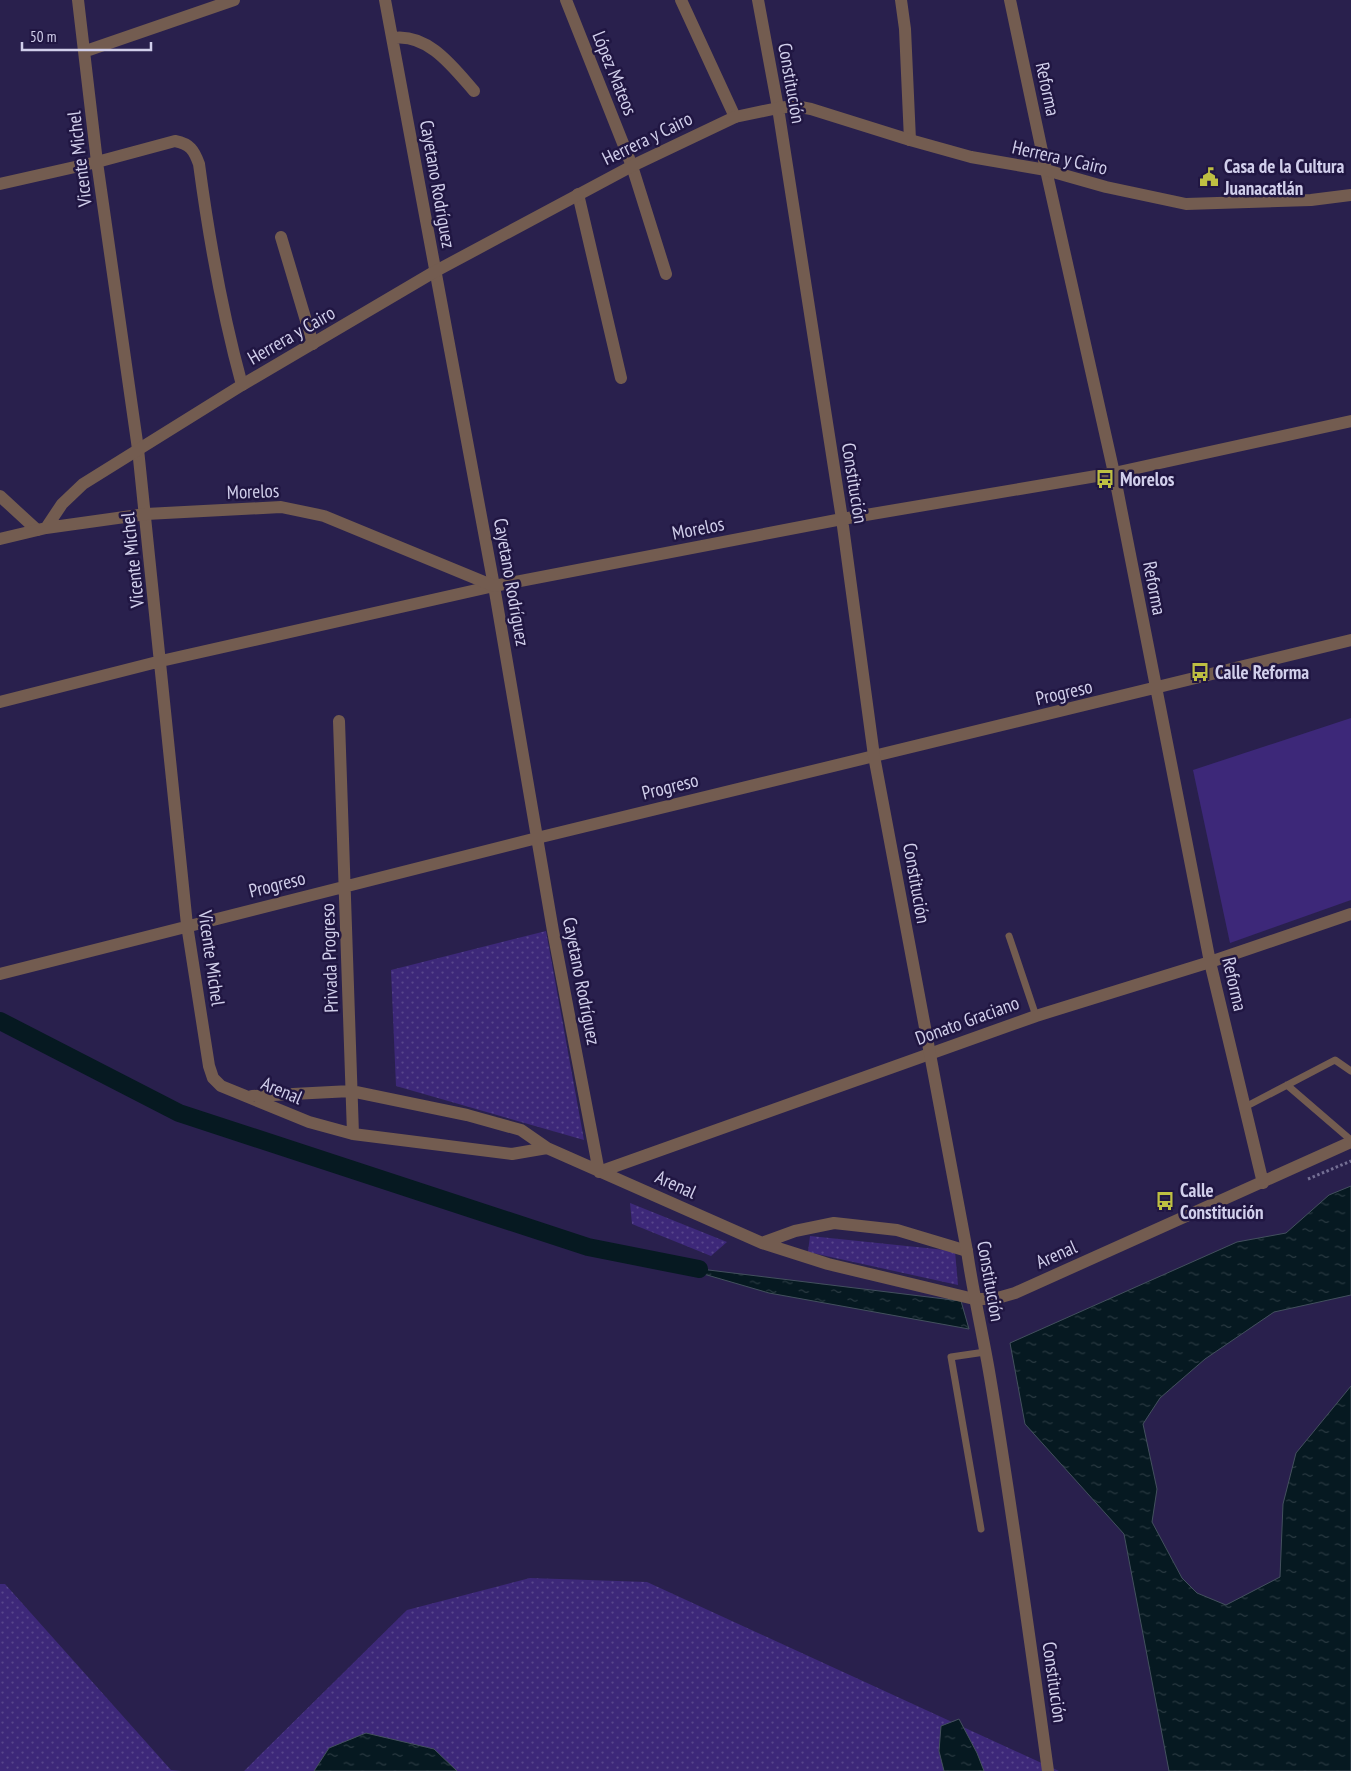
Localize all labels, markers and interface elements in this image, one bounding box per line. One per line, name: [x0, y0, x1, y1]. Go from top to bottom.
scale bar: [22, 20, 151, 52]
text: 50 m: [30, 27, 56, 46]
street label: López Mateos: [587, 27, 643, 119]
street label: Constitución: [773, 41, 811, 125]
street label: Reforma: [1031, 60, 1065, 118]
street label: Herrera y Cairo: [598, 106, 696, 170]
street label: Vicente Michel: [61, 109, 97, 209]
street label: Cayetano Rodríguez: [415, 118, 461, 250]
street label: Herrera y Cairo: [1010, 134, 1110, 180]
place label: Casa de la Cultura Juanacatlán: [1223, 154, 1345, 200]
public building icon: Casa de la Cultura Juanacatlán: [1198, 166, 1220, 188]
street label: Herrera y Cairo: [243, 300, 339, 370]
street label: Constitución: [837, 441, 873, 525]
place label: Morelos: [1120, 467, 1175, 491]
bus stop icon: Morelos: [1094, 468, 1116, 490]
street label: Morelos: [226, 478, 280, 504]
street label: Vicente Michel: [115, 510, 149, 610]
street label: Morelos: [670, 511, 726, 545]
street label: Cayetano Rodríguez: [489, 516, 535, 648]
street label: Reforma: [1138, 559, 1172, 617]
place label: Calle Reforma: [1215, 660, 1309, 684]
bus stop icon: Calle Reforma: [1189, 661, 1211, 683]
street label: Progreso: [1033, 674, 1095, 710]
street label: Progreso: [639, 767, 701, 805]
street label: Constitución: [898, 841, 936, 925]
street label: Progreso: [246, 865, 308, 903]
street label: Privada Progreso: [315, 903, 343, 1013]
street label: Vicente Michel: [193, 908, 231, 1008]
street label: Cayetano Rodríguez: [558, 915, 606, 1047]
street label: Reforma: [1217, 955, 1253, 1013]
street label: Donato Graciano: [912, 990, 1022, 1050]
street label: Arenal: [258, 1071, 307, 1110]
street label: Arenal: [652, 1164, 701, 1204]
place label: Calle Constitución: [1180, 1178, 1264, 1224]
bus stop icon: Calle Constitución: [1154, 1190, 1176, 1212]
street label: Arenal: [1032, 1234, 1081, 1274]
street label: Constitución: [972, 1239, 1010, 1323]
street label: Constitución: [1037, 1640, 1073, 1724]

